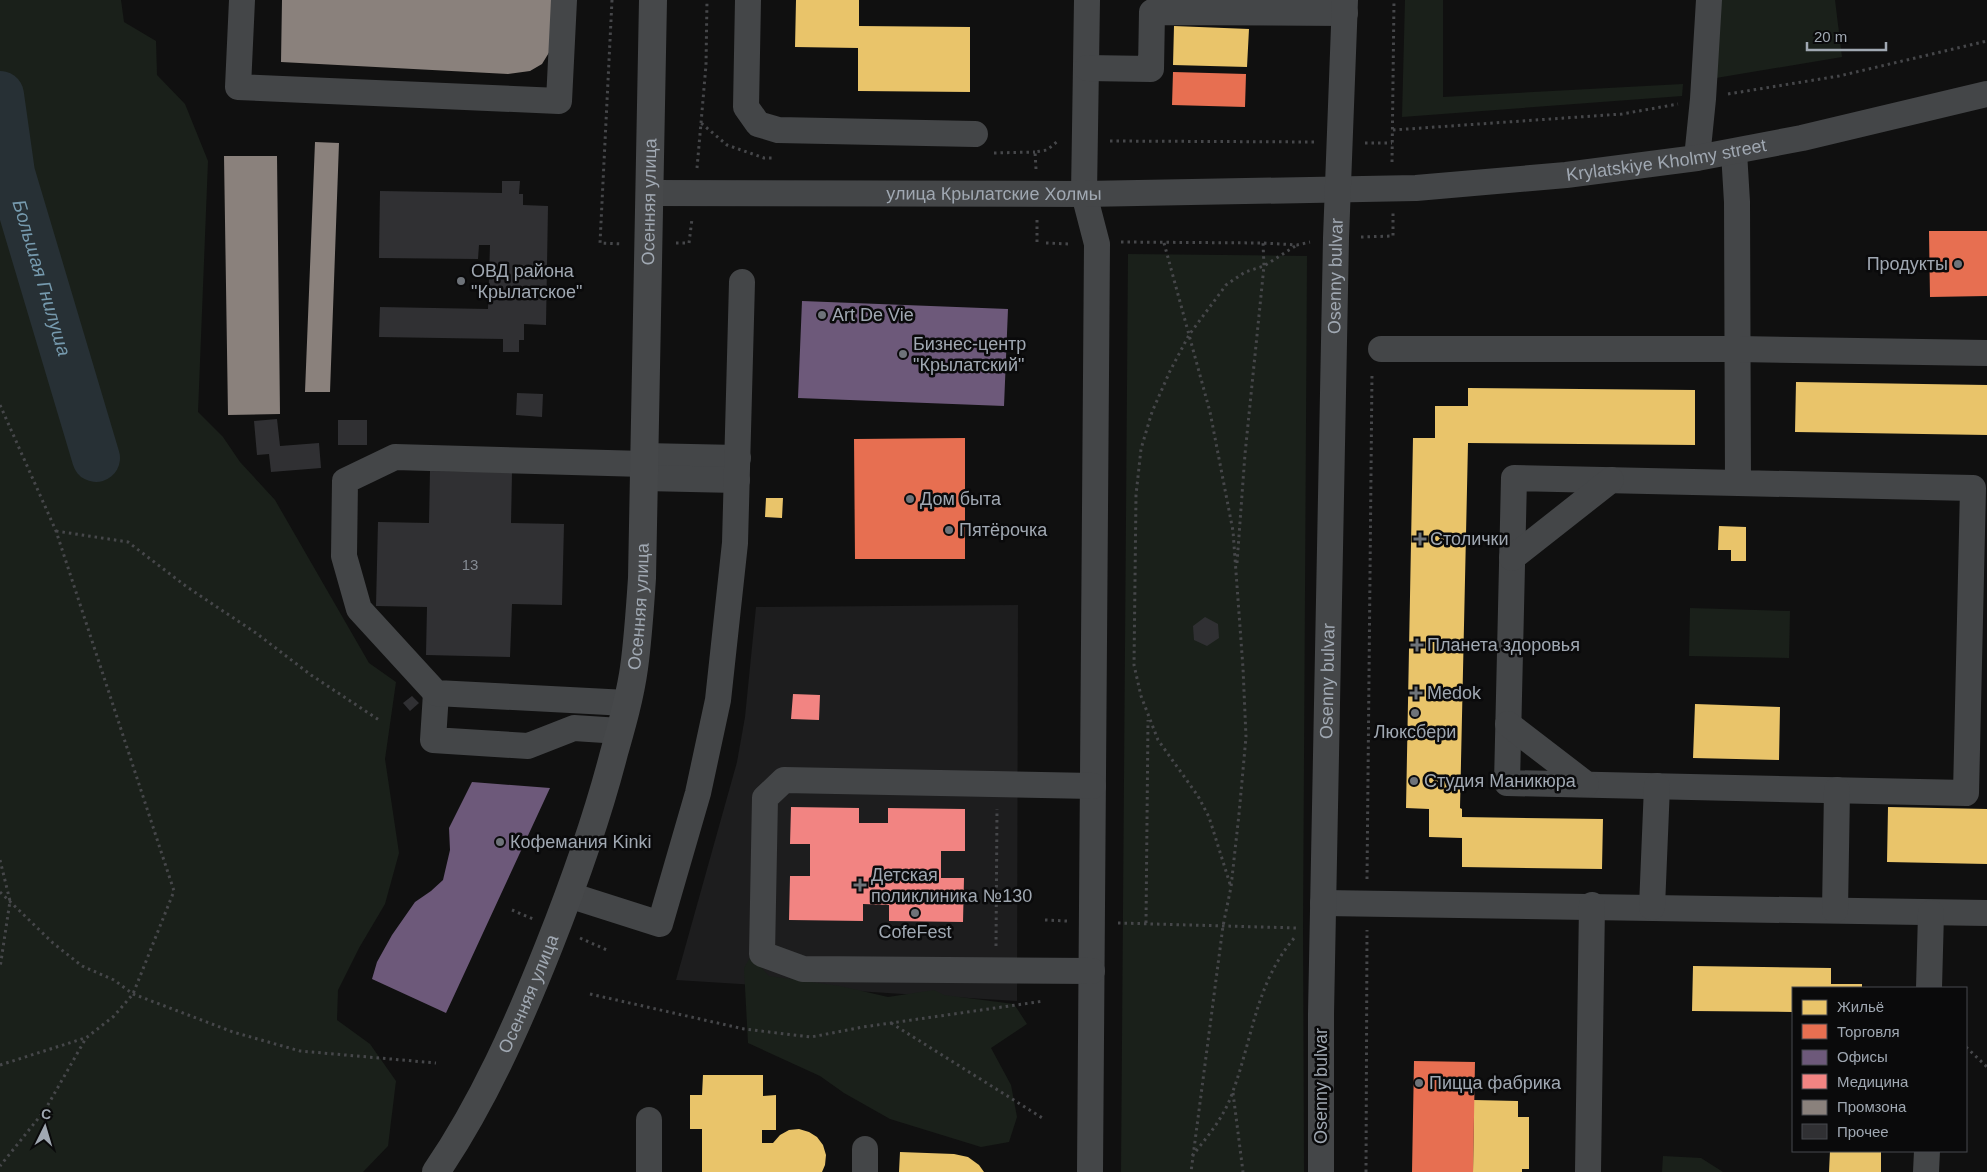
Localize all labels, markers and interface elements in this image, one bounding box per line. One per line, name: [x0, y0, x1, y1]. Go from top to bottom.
scale bar: [1807, 20, 1886, 52]
text: 20 m: [1814, 28, 1847, 45]
street label: Krylatskiye Kholmy street: [1565, 135, 1768, 185]
street label: Осенняя улица: [638, 137, 660, 265]
street label: улица Крылатские Холмы: [886, 184, 1102, 204]
water label: Большая Гнилуша: [9, 197, 75, 358]
street label: Osenny bulvar: [1324, 218, 1347, 334]
place label: Продукты: [1867, 254, 1948, 274]
marker: Продукты: [1952, 258, 1964, 270]
place label: ОВД района "Крылатское": [471, 261, 582, 302]
marker: ОВД района "Крылатское": [455, 275, 467, 287]
place label: Art De Vie: [832, 305, 914, 325]
marker: Art De Vie: [816, 309, 828, 321]
place label: Бизнес-центр "Крылатский": [913, 334, 1026, 375]
marker: Бизнес-центр "Крылатский": [897, 348, 909, 360]
place label: Дом быта: [920, 489, 1002, 509]
marker: Дом быта: [904, 493, 916, 505]
place label: Пятёрочка: [959, 520, 1048, 540]
marker: Пятёрочка: [943, 524, 955, 536]
place label: Столички: [1430, 529, 1509, 549]
marker: Столички: [1414, 533, 1426, 545]
street label: Осенняя улица: [624, 542, 653, 671]
house number: 13: [462, 556, 478, 573]
street label: Osenny bulvar: [1316, 623, 1339, 739]
place label: Планета здоровья: [1427, 635, 1580, 655]
marker: Планета здоровья: [1411, 639, 1423, 651]
place label: Medok: [1427, 683, 1482, 703]
marker: Medok: [1409, 686, 1423, 700]
marker: Люксбери: [1409, 707, 1421, 719]
place label: Люксбери: [1374, 722, 1456, 742]
place label: Студия Маникюра: [1424, 771, 1577, 791]
marker: Студия Маникюра: [1408, 775, 1420, 787]
place label: Кофемания Kinki: [510, 832, 651, 852]
marker: Кофемания Kinki: [494, 836, 506, 848]
place label: Детская поликлиника №130: [871, 865, 1032, 906]
marker: Детская поликлиника №130: [853, 878, 867, 892]
marker: CofeFest: [909, 907, 921, 919]
place label: CofeFest: [878, 922, 952, 942]
street label: Осенняя улица: [494, 931, 563, 1056]
legend: [1792, 987, 1967, 1152]
text: Жильё: [1837, 998, 1884, 1015]
text: Торговля: [1837, 1023, 1900, 1040]
street label: Osenny bulvar: [1311, 1028, 1331, 1144]
text: Офисы: [1837, 1048, 1888, 1065]
place label: Пицца фабрика: [1429, 1073, 1562, 1093]
text: Медицина: [1837, 1073, 1909, 1090]
marker: Пицца фабрика: [1413, 1077, 1425, 1089]
text: Промзона: [1837, 1098, 1907, 1115]
north arrow: [20, 1102, 70, 1152]
text: С: [40, 1106, 52, 1122]
text: Прочее: [1837, 1123, 1889, 1140]

